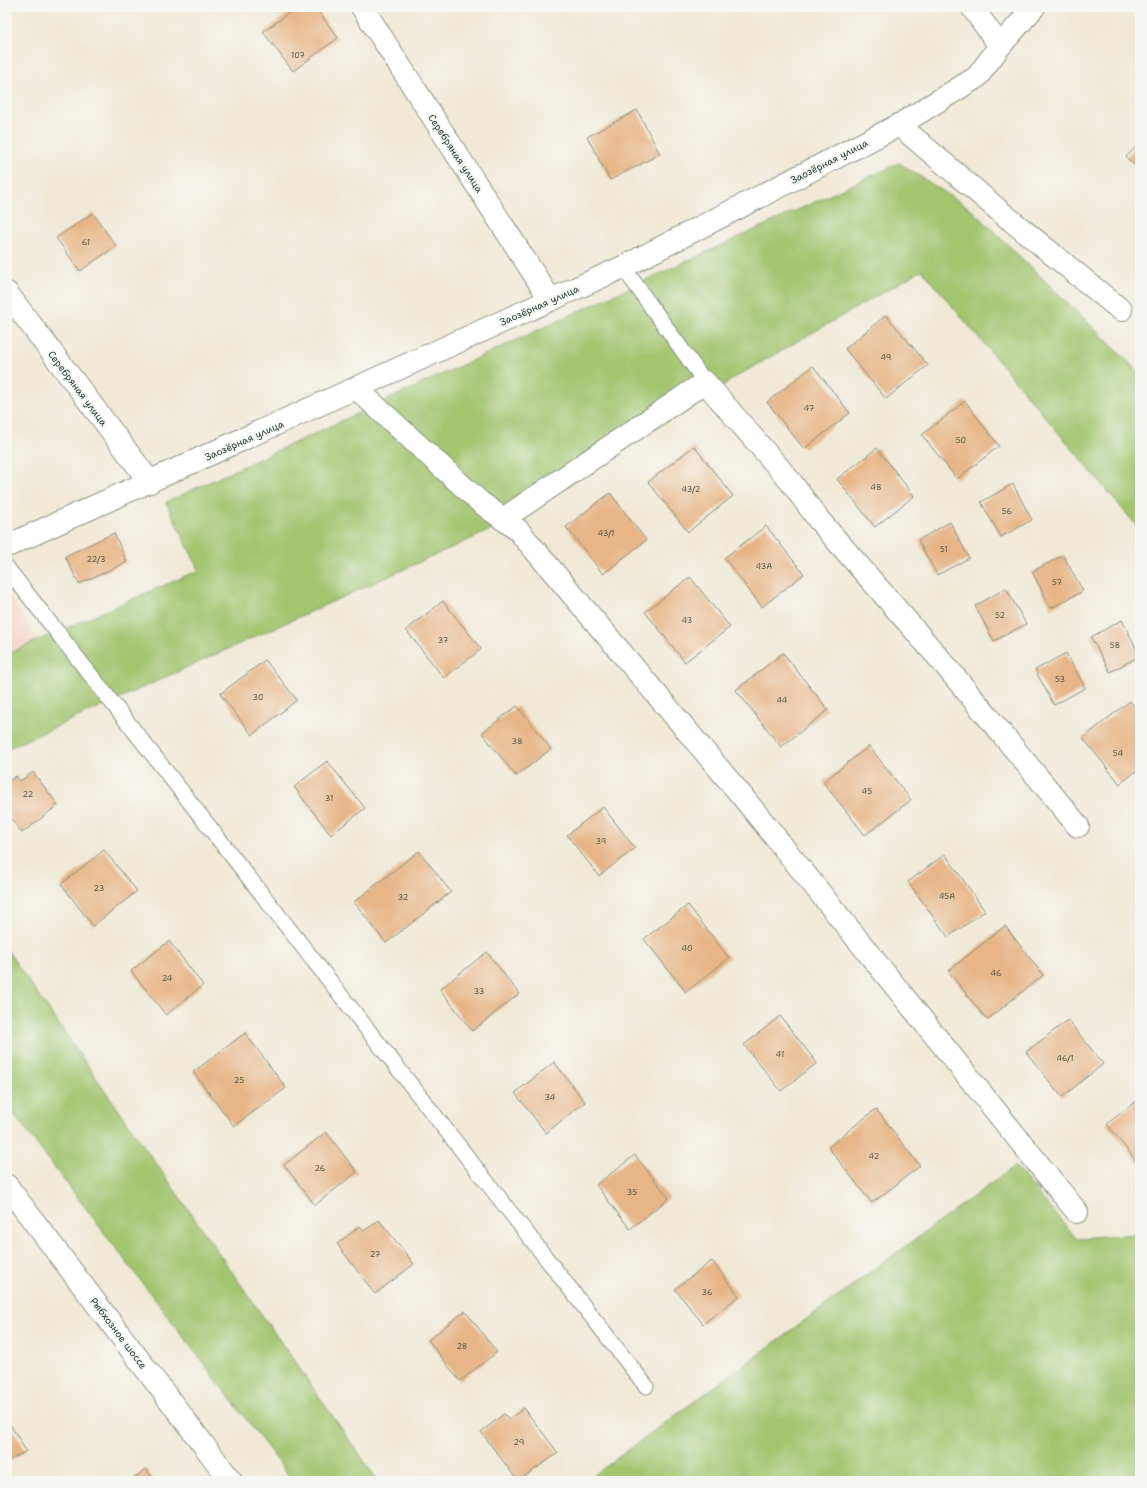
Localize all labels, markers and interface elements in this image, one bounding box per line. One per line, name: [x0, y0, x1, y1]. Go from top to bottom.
house number: 107: [291, 50, 305, 61]
street label: Серебряная улица: [425, 112, 486, 196]
street label: Заозёрная улица: [788, 136, 871, 187]
house number: 61: [82, 237, 90, 248]
street label: Заозёрная улица: [498, 282, 582, 329]
street label: Серебряная улица: [45, 348, 111, 429]
house number: 49: [881, 352, 891, 363]
house number: 47: [804, 403, 815, 414]
street label: Заозёрная улица: [203, 417, 287, 464]
house number: 50: [956, 435, 966, 446]
house number: 48: [870, 482, 882, 493]
house number: 43/2: [682, 484, 701, 495]
house number: 56: [1002, 506, 1013, 517]
house number: 43/1: [598, 528, 614, 539]
house number: 51: [940, 544, 948, 555]
house number: 22/3: [87, 554, 106, 565]
house number: 43А: [756, 561, 772, 572]
house number: 57: [1052, 577, 1062, 588]
house number: 52: [995, 610, 1005, 621]
house number: 43: [682, 615, 692, 626]
house number: 37: [438, 635, 449, 646]
house number: 58: [1110, 640, 1120, 651]
house number: 53: [1055, 674, 1065, 685]
house number: 30: [252, 692, 264, 703]
house number: 44: [777, 695, 788, 706]
house number: 38: [512, 736, 522, 747]
house number: 54: [1113, 748, 1124, 759]
house number: 45: [862, 786, 872, 797]
house number: 22: [23, 789, 34, 800]
house number: 31: [325, 793, 333, 804]
house number: 39: [596, 836, 606, 847]
house number: 23: [94, 883, 104, 894]
house number: 45А: [939, 891, 955, 902]
house number: 32: [398, 892, 409, 903]
house number: 40: [681, 943, 693, 954]
house number: 46: [990, 968, 1002, 979]
house number: 24: [162, 973, 173, 984]
house number: 33: [474, 986, 484, 997]
house number: 41: [776, 1049, 784, 1060]
house number: 46/1: [1056, 1053, 1074, 1064]
house number: 25: [234, 1075, 244, 1086]
house number: 34: [545, 1092, 556, 1103]
house number: 42: [869, 1151, 880, 1162]
house number: 26: [315, 1163, 326, 1174]
house number: 35: [627, 1187, 637, 1198]
house number: 27: [370, 1249, 381, 1260]
house number: 36: [702, 1287, 713, 1298]
street label: Рыбхозное шоссе: [87, 1295, 150, 1372]
house number: 28: [457, 1341, 467, 1352]
house number: 29: [514, 1437, 524, 1448]

